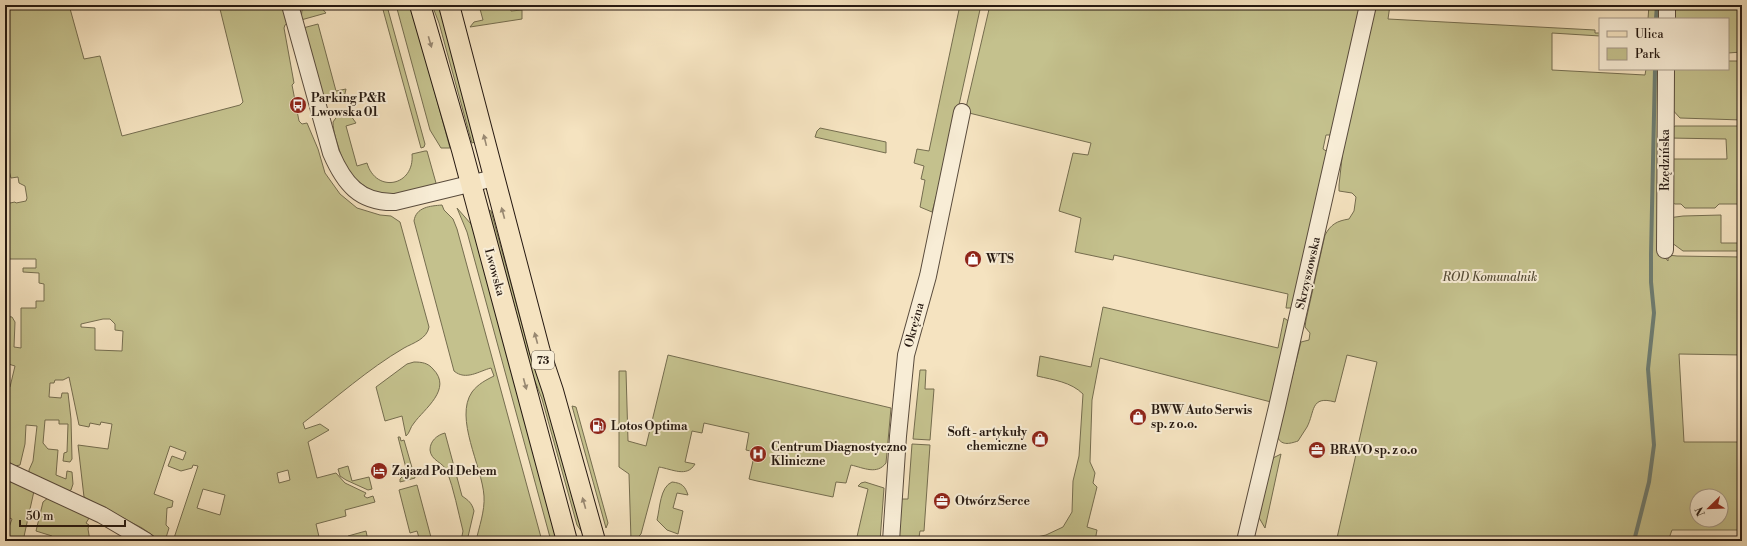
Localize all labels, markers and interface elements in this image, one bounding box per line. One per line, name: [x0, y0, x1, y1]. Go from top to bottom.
legend: [1599, 18, 1729, 70]
text: Ulica: [1635, 27, 1664, 42]
one-way arrow: [428, 36, 434, 49]
text: Park: [1635, 47, 1661, 62]
place label: Parking P&R Lwowska 01: [311, 91, 387, 120]
bus stop icon: Parking P&R Lwowska 01: [288, 95, 308, 115]
street label: Rzędzińska: [1658, 128, 1673, 191]
one-way arrow: [481, 134, 487, 147]
one-way arrow: [500, 206, 506, 218]
street label: Skrzyszowska: [1293, 235, 1324, 311]
street label: Lwowska: [481, 247, 508, 299]
shop icon: WTS: [963, 249, 983, 269]
place label: WTS: [985, 252, 1014, 267]
park label: ROD Komunalnik: [1442, 270, 1537, 285]
street label: Okrężna: [901, 300, 928, 349]
one-way arrow: [533, 332, 539, 345]
road number: 73: [532, 351, 554, 369]
one-way arrow: [522, 377, 528, 390]
place label: BWW Auto Serwis sp. z o.o.: [1151, 403, 1252, 432]
shop icon: BWW Auto Serwis sp. z o.o.: [1128, 407, 1148, 427]
fuel station icon: Lotos Optima: [588, 416, 608, 436]
place label: Lotos Optima: [611, 419, 688, 434]
place label: Soft - artykuły chemiczne: [948, 425, 1028, 454]
shop icon: Soft - artykuły chemiczne: [1030, 429, 1050, 449]
place label: Centrum Diagnostyczno Kliniczne: [771, 440, 907, 469]
office icon: BRAVO sp. z o.o: [1307, 440, 1327, 460]
place label: BRAVO sp. z o.o: [1330, 443, 1417, 458]
hospital icon: Centrum Diagnostyczno Kliniczne: [748, 444, 768, 464]
hotel icon: Zajazd Pod Debem: [369, 461, 389, 481]
place label: Zajazd Pod Debem: [392, 464, 497, 479]
north arrow: [1689, 488, 1729, 528]
office icon: Otwórz Serce: [932, 491, 952, 511]
place label: Otwórz Serce: [955, 494, 1031, 509]
one-way arrow: [581, 497, 587, 510]
scale bar: [20, 502, 125, 528]
text: N: [1692, 505, 1709, 518]
text: 50 m: [26, 509, 54, 524]

